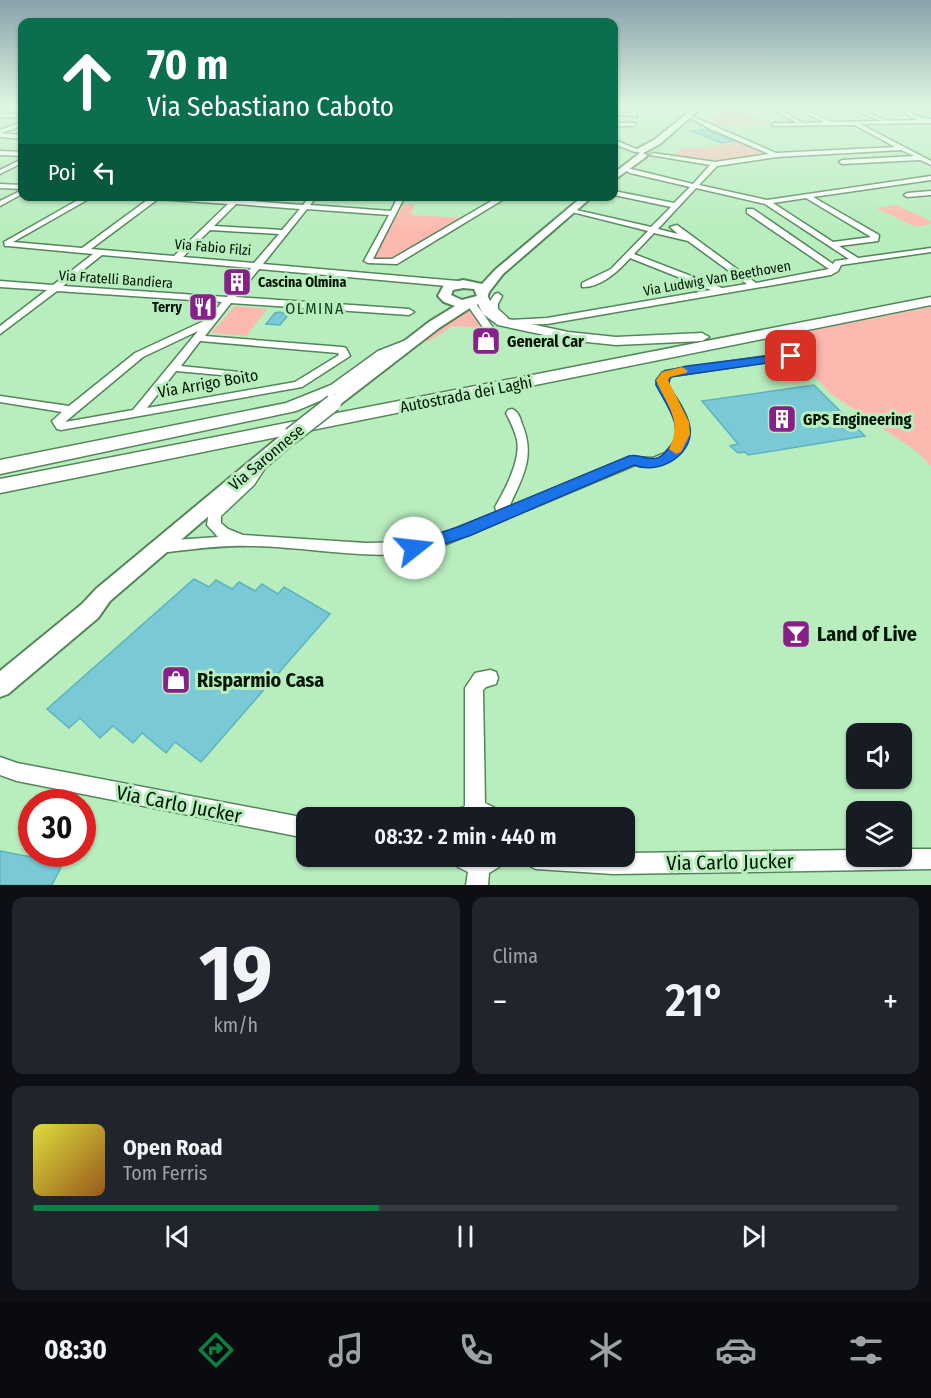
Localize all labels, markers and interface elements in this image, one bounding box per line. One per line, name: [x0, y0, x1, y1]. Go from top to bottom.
text: 70 m: [147, 40, 228, 90]
icon: ahead: [48, 42, 126, 120]
text: Via Sebastiano Caboto: [147, 91, 394, 123]
icon: left: [88, 156, 121, 189]
text: Poi: [48, 159, 76, 186]
street label: Via Fabio Filzi: [174, 236, 252, 259]
street label: Via Ludwig Van Beethoven: [642, 257, 792, 300]
building icon: Cascina Olmina: [221, 266, 253, 298]
street label: Via Fratelli Bandiera: [58, 267, 174, 292]
place label: Cascina Olmina: [258, 274, 346, 291]
restaurant icon: Terry: [187, 291, 219, 323]
place label: Terry: [152, 299, 182, 316]
district label: OLMINA: [285, 299, 345, 318]
shop icon: General Car: [470, 325, 502, 357]
pin: [765, 330, 816, 381]
place label: General Car: [507, 332, 584, 351]
icon: arrive: [774, 339, 807, 372]
street label: Via Arrigo Boito: [156, 365, 260, 402]
street label: Autostrada dei Laghi: [398, 372, 534, 417]
building icon: GPS Engineering: [766, 403, 798, 435]
place label: GPS Engineering: [803, 410, 911, 429]
street label: Via Saronnese: [225, 420, 308, 494]
position arrow: [382, 516, 446, 580]
bar icon: Land of Live: [780, 618, 812, 650]
place label: Land of Live: [817, 622, 917, 646]
shop icon: Risparmio Casa: [160, 664, 192, 696]
place label: Risparmio Casa: [197, 668, 324, 692]
map controls: [846, 723, 912, 867]
button: sound: [846, 723, 912, 789]
street label: Via Carlo Jucker: [114, 780, 244, 828]
speed limit sign: 30: [18, 789, 96, 867]
button: layers: [846, 801, 912, 867]
text: 08:32 · 2 min · 440 m: [374, 823, 557, 850]
street label: Via Carlo Jucker: [666, 849, 794, 875]
text: 19: [199, 927, 272, 1021]
text: Clima: [493, 944, 538, 968]
text: 21°: [665, 974, 725, 1028]
text: −: [493, 982, 507, 1022]
text: +: [883, 982, 898, 1022]
text: km/h: [213, 1013, 258, 1037]
text: Open Road: [123, 1134, 223, 1161]
text: Tom Ferris: [123, 1161, 207, 1185]
icon: previous: [161, 1220, 194, 1253]
icon: pause: [449, 1220, 482, 1253]
icon: next: [737, 1220, 770, 1253]
icon: directions: [195, 1329, 237, 1371]
icon: music: [325, 1329, 367, 1371]
icon: phone: [455, 1329, 497, 1371]
icon: climate: [585, 1329, 627, 1371]
icon: car: [715, 1329, 757, 1371]
icon: filters: [845, 1329, 887, 1371]
text: 08:30: [44, 1334, 107, 1366]

